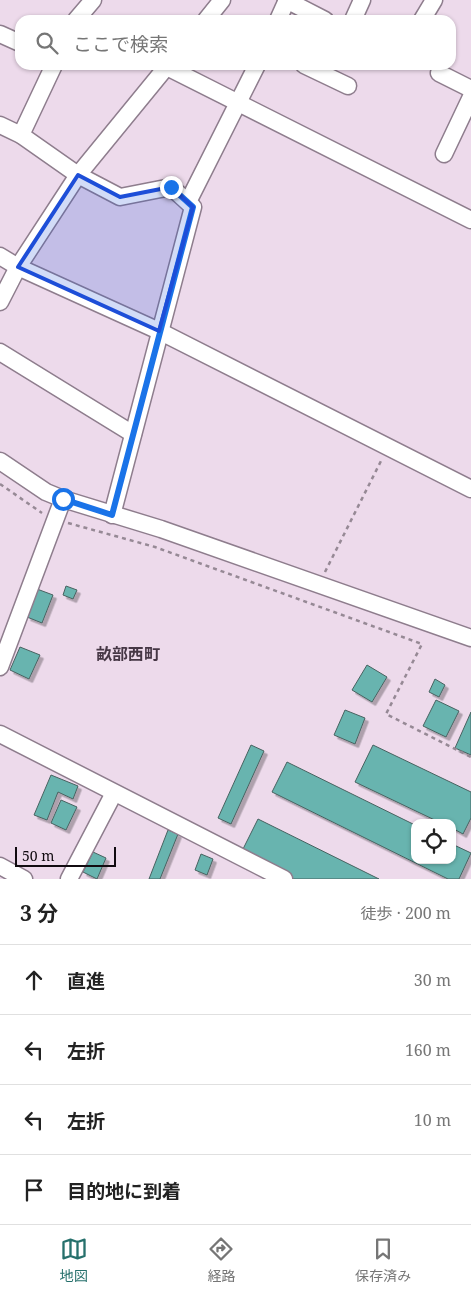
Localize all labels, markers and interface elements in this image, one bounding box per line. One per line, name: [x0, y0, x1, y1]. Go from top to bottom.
search box: [15, 15, 456, 70]
icon: search: [33, 29, 61, 57]
text: ここで検索: [73, 31, 168, 57]
route end: [160, 176, 183, 199]
route start: [52, 488, 75, 511]
district label: 畝部西町: [96, 643, 160, 665]
map controls: [411, 819, 456, 864]
button: locate: [411, 819, 456, 864]
scale bar: [15, 844, 116, 867]
text: 50 m: [22, 846, 55, 865]
text: 3 分: [20, 899, 58, 927]
text: 徒歩 · 200 m: [361, 902, 451, 924]
icon: ahead: [20, 966, 48, 994]
text: 直進: [67, 968, 105, 994]
text: 30 m: [414, 969, 451, 991]
icon: left: [20, 1036, 48, 1064]
text: 左折: [67, 1038, 105, 1064]
text: 160 m: [405, 1039, 451, 1061]
icon: left: [20, 1106, 48, 1134]
text: 左折: [67, 1108, 105, 1134]
text: 10 m: [414, 1109, 451, 1131]
icon: arrive: [20, 1176, 48, 1204]
text: 目的地に到着: [67, 1178, 181, 1204]
tab: 地図: [60, 1235, 88, 1285]
tab: 経路: [207, 1235, 235, 1285]
tab: 保存済み: [355, 1235, 411, 1285]

